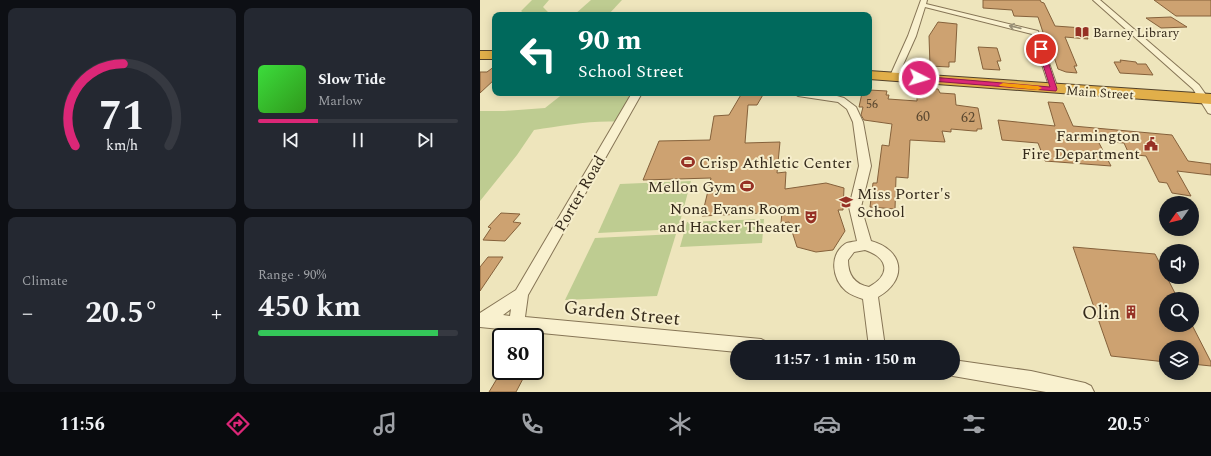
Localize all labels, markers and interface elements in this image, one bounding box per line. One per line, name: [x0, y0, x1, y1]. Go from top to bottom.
text: 90 m: [578, 19, 642, 62]
one-way arrow: [1008, 22, 1021, 30]
place label: Barney Library: [1093, 23, 1180, 43]
library icon: Barney Library: [1074, 24, 1090, 40]
icon: left: [512, 28, 564, 80]
pin: [1024, 32, 1058, 66]
icon: arrive: [1030, 38, 1052, 60]
position arrow: [898, 57, 940, 99]
text: School Street: [578, 58, 684, 85]
text: Slow Tide: [318, 68, 386, 91]
street label: Main Street: [1065, 81, 1135, 105]
text: 71: [99, 85, 145, 148]
text: Marlow: [318, 91, 363, 111]
house number: 56: [866, 95, 878, 114]
house number: 60: [916, 106, 930, 127]
house number: 62: [961, 107, 975, 128]
place label: Farmington Fire Department: [1021, 124, 1140, 166]
icon: previous: [280, 129, 302, 151]
icon: pause: [347, 129, 369, 151]
icon: next: [414, 129, 436, 151]
text: km/h: [106, 135, 138, 157]
public building icon: Farmington Fire Department: [1143, 136, 1159, 152]
street label: Porter Road: [548, 151, 611, 236]
place label: Crisp Athletic Center: [699, 151, 852, 175]
sports icon: Crisp Athletic Center: [680, 154, 696, 170]
place label: Mellon Gym: [648, 175, 736, 199]
sports icon: Mellon Gym: [739, 178, 755, 194]
place label: Miss Porter's School: [857, 182, 951, 224]
school or university icon: Miss Porter's School: [838, 194, 854, 210]
north arrow: [1159, 196, 1199, 236]
map controls: [1159, 196, 1199, 380]
place label: Nona Evans Room and Hacker Theater: [659, 197, 800, 239]
theatre icon: Nona Evans Room and Hacker Theater: [803, 209, 819, 225]
button: sound: [1159, 244, 1199, 284]
text: Range · 90%: [258, 265, 326, 285]
text: Climate: [22, 271, 68, 291]
text: 450 km: [258, 284, 361, 330]
text: 20.5°: [85, 290, 159, 336]
button: search: [1159, 292, 1199, 332]
street label: Garden Street: [562, 293, 682, 334]
text: −: [22, 297, 33, 330]
text: +: [211, 297, 222, 330]
place label: Olin: [1082, 299, 1120, 328]
building icon: Olin: [1123, 304, 1139, 320]
speed limit sign: 80: [492, 328, 544, 380]
button: layers: [1159, 340, 1199, 380]
text: 11:57 · 1 min · 150 m: [774, 348, 916, 371]
icon: directions: [224, 410, 252, 438]
icon: music: [371, 410, 399, 438]
icon: phone: [518, 410, 546, 438]
icon: climate: [666, 410, 694, 438]
icon: car: [813, 410, 841, 438]
icon: filters: [960, 410, 988, 438]
text: 11:56: [60, 411, 105, 438]
text: 20.5°: [1107, 411, 1151, 438]

